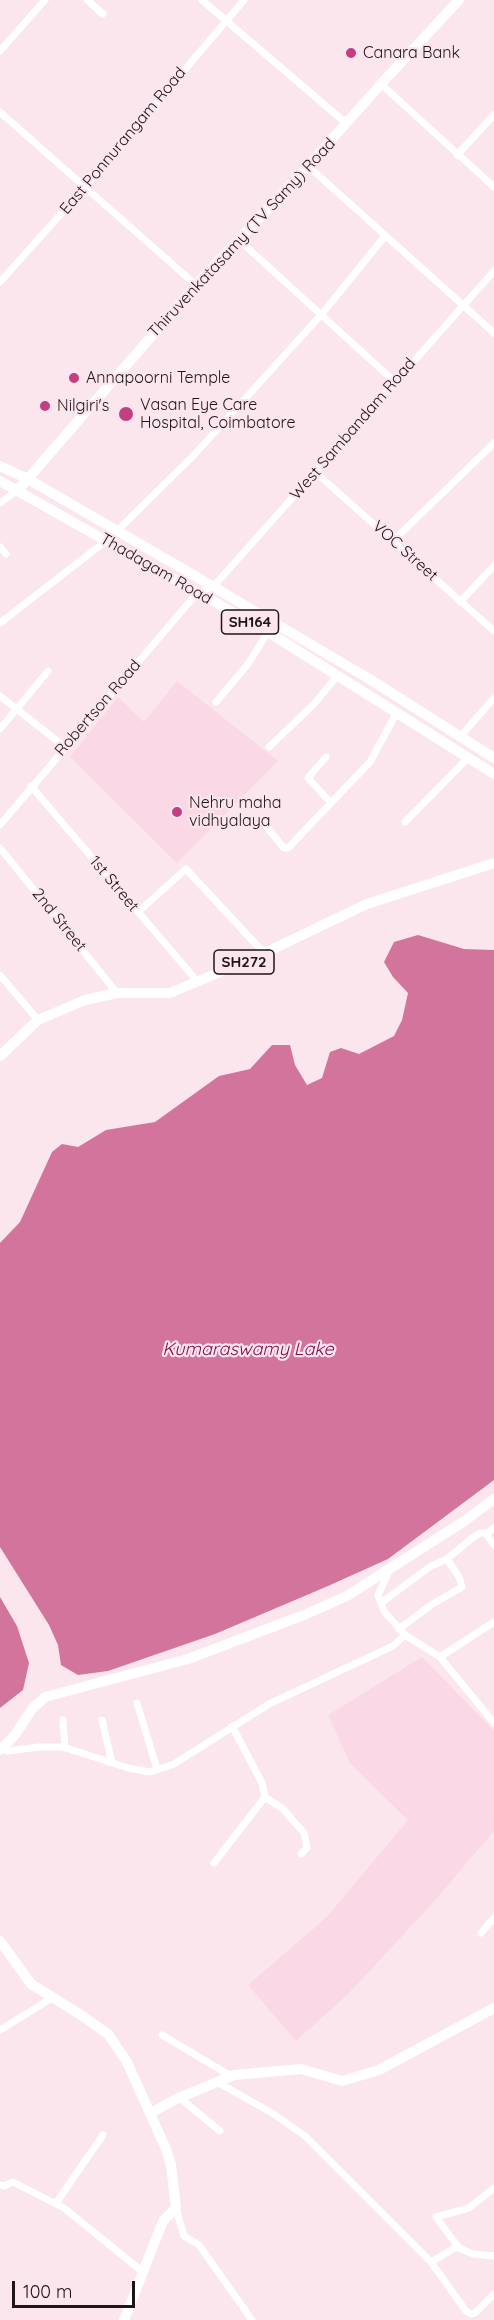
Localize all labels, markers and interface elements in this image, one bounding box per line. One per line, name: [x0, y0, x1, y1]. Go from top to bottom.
place label: Canara Bank: [363, 43, 460, 63]
marker: Canara Bank: [344, 46, 358, 60]
street label: East Ponnurangam Road: [56, 64, 190, 218]
street label: Thiruvenkatasamy (TV Samy) Road: [144, 134, 340, 342]
street label: West Sambandam Road: [286, 354, 420, 504]
place label: Annapoorni Temple: [86, 368, 230, 388]
marker: Annapoorni Temple: [67, 371, 81, 385]
place label: Vasan Eye Care Hospital, Coimbatore: [140, 395, 295, 433]
place label: Nilgiri's: [57, 396, 109, 416]
marker: Nilgiri's: [38, 399, 52, 413]
marker: Vasan Eye Care Hospital, Coimbatore: [117, 405, 135, 423]
street label: VOC Street: [368, 517, 442, 585]
street label: Thadagam Road: [97, 529, 215, 609]
road number: SH164: [222, 610, 278, 634]
street label: Robertson Road: [51, 656, 145, 760]
place label: Nehru maha vidhyalaya: [189, 793, 281, 831]
marker: Nehru maha vidhyalaya: [170, 805, 184, 819]
street label: 1st Street: [85, 852, 143, 916]
street label: 2nd Street: [28, 884, 90, 956]
road number: SH272: [214, 950, 274, 974]
water label: Kumaraswamy Lake: [162, 1339, 334, 1361]
scale bar: [15, 2269, 138, 2307]
text: 100 m: [23, 2280, 72, 2303]

